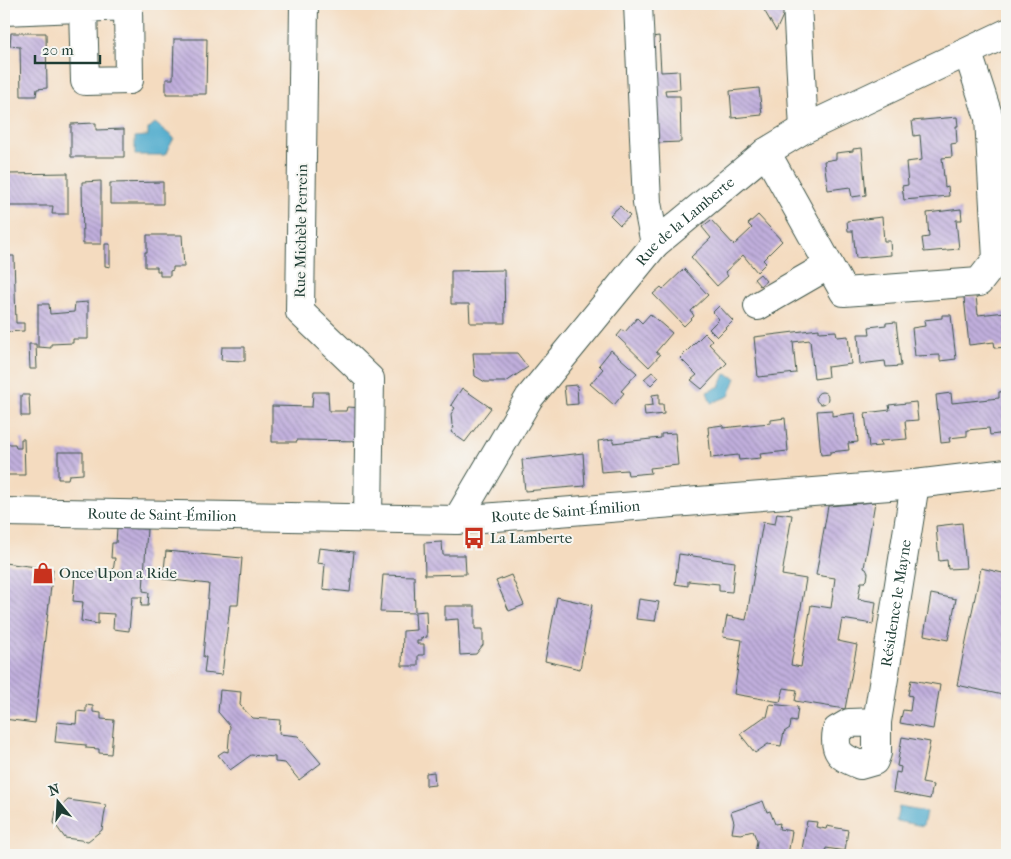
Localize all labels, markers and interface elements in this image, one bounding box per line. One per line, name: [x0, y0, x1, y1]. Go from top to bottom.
scale bar: [35, 32, 100, 64]
text: 20 m: [42, 41, 74, 59]
street label: Rue Michèle Perrein: [291, 164, 311, 298]
street label: Rue de la Lamberte: [632, 173, 738, 269]
street label: Route de Saint-Émilion: [491, 497, 641, 526]
street label: Route de Saint-Émilion: [87, 504, 237, 525]
bus stop icon: La Lamberte: [461, 525, 487, 551]
place label: La Lamberte: [490, 529, 573, 547]
street label: Résidence le Mayne: [877, 538, 915, 668]
shop icon: Once Upon a Ride: [30, 560, 56, 586]
place label: Once Upon a Ride: [59, 564, 178, 582]
north arrow: [32, 776, 82, 826]
text: N: [46, 780, 62, 800]

